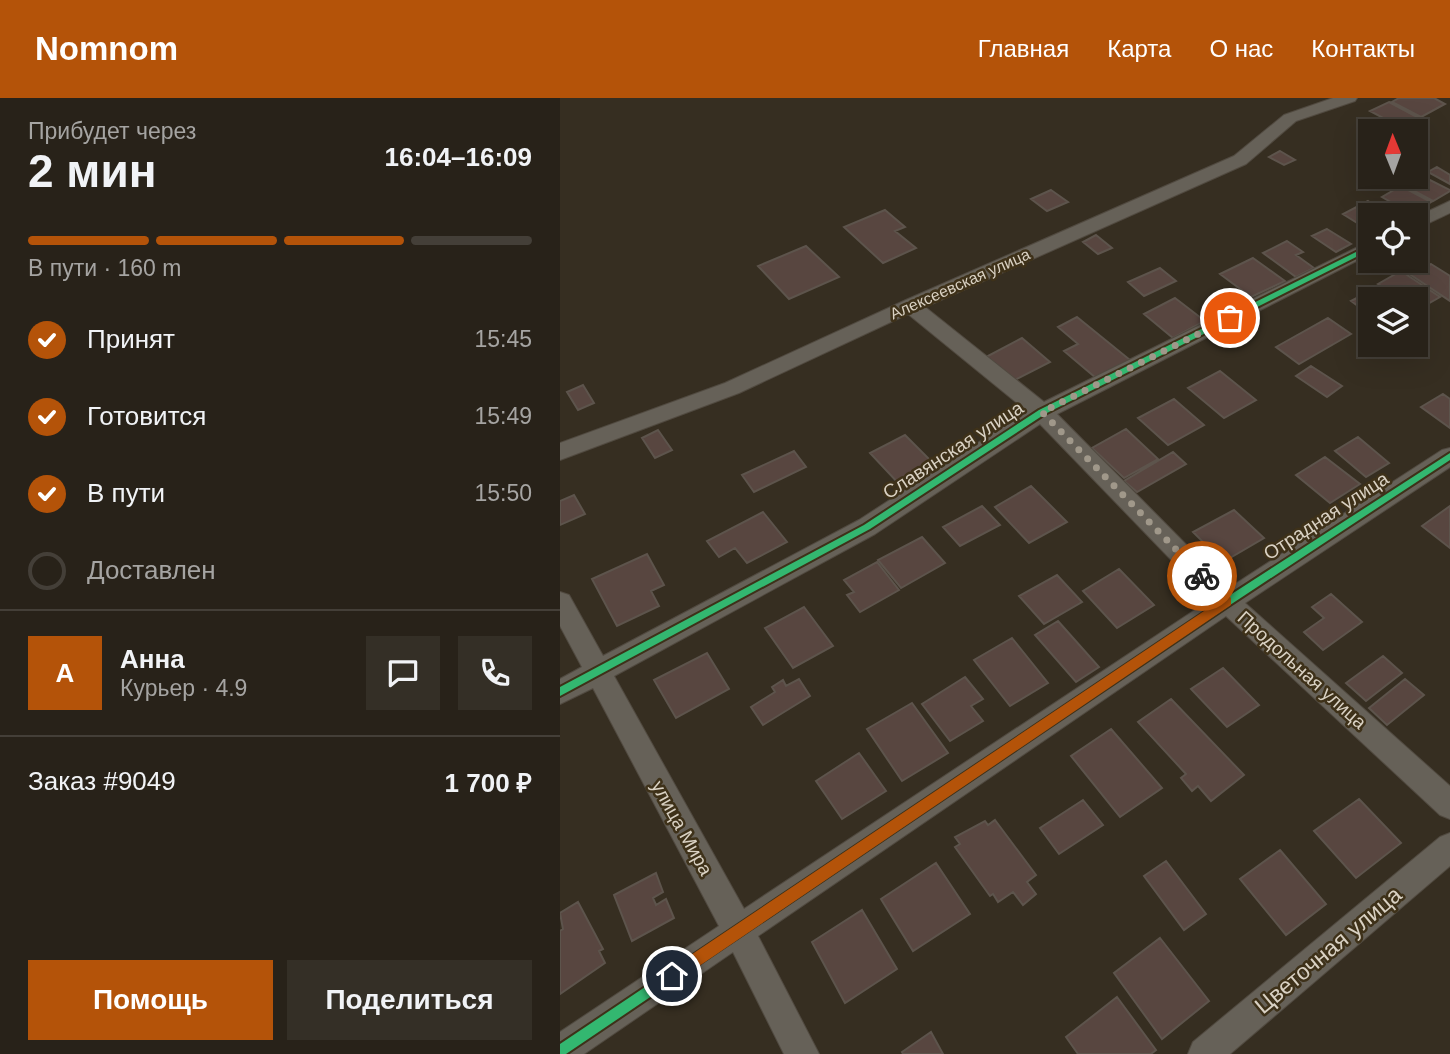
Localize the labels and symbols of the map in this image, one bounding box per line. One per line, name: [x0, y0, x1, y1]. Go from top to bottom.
north arrow: [1358, 119, 1428, 189]
street label: Алексеевская улица: [887, 245, 1033, 323]
pin: [1200, 288, 1260, 348]
street label: Славянская улица: [879, 397, 1027, 503]
street label: Отрадная улица: [1260, 468, 1393, 564]
courier: [1167, 541, 1237, 611]
street label: Продольная улица: [1233, 607, 1371, 733]
street label: улица Мира: [647, 777, 717, 879]
street label: Цветочная улица: [1250, 881, 1407, 1019]
pin: [642, 946, 702, 1006]

